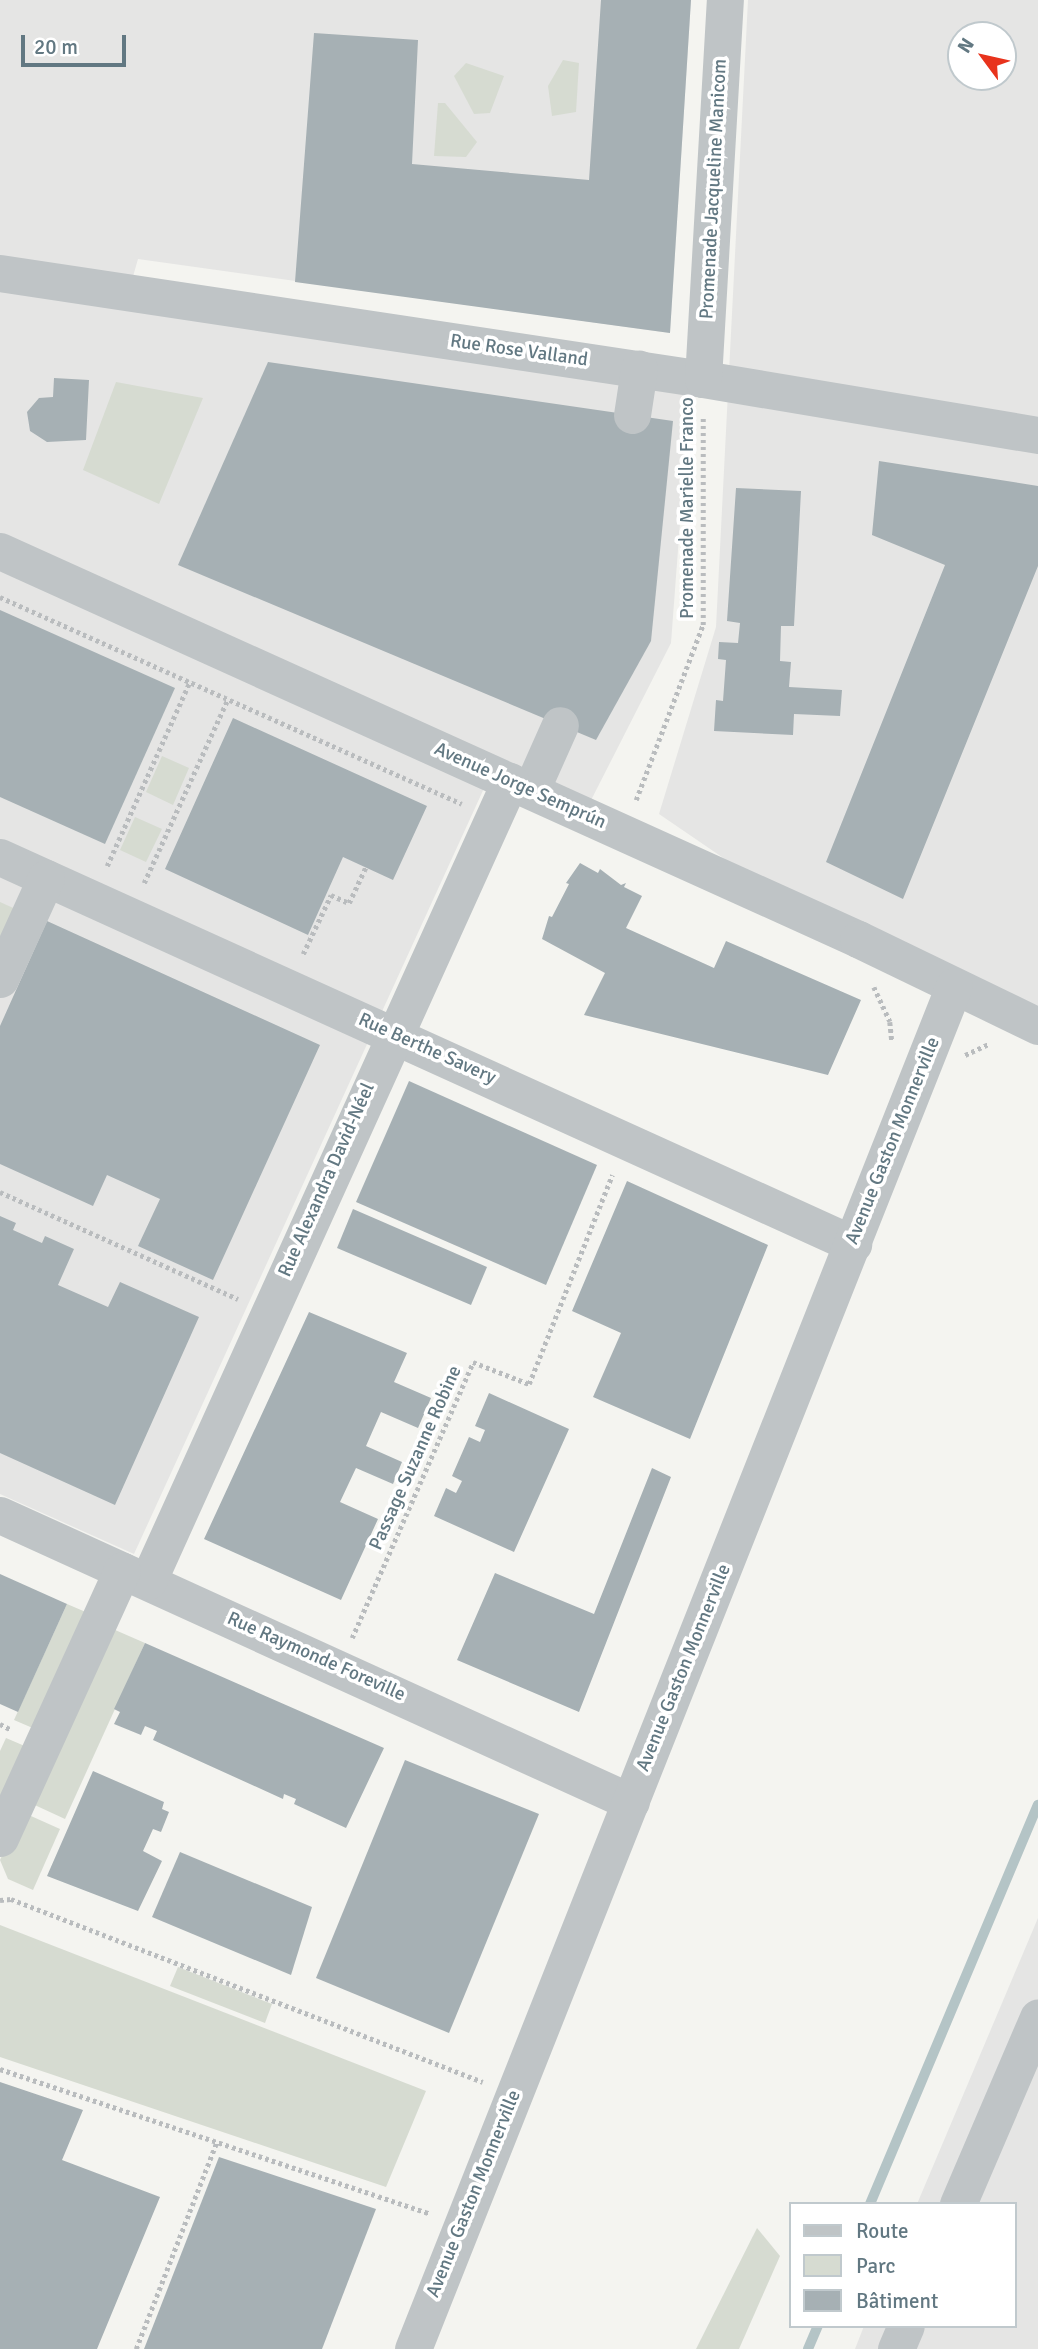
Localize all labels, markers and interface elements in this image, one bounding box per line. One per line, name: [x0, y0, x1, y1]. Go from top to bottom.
scale bar: [24, 21, 130, 65]
north arrow: [947, 21, 1017, 91]
text: 20 m: [34, 34, 78, 60]
text: N: [952, 34, 980, 58]
street label: Promenade Jacqueline Manicom: [696, 58, 732, 320]
street label: Rue Rose Valland: [449, 330, 589, 372]
street label: Promenade Marielle Franco: [677, 397, 699, 619]
street label: Avenue Jorge Semprún: [431, 738, 609, 834]
street label: Rue Berthe Savery: [355, 1008, 499, 1090]
street label: Avenue Gaston Monnerville: [841, 1034, 945, 1248]
street label: Rue Alexandra David-Néel: [274, 1079, 380, 1281]
street label: Passage Suzanne Robine: [365, 1362, 467, 1554]
street label: Avenue Gaston Monnerville: [632, 1561, 736, 1775]
street label: Rue Raymonde Foreville: [223, 1607, 409, 1707]
street label: Avenue Gaston Monnerville: [422, 2087, 526, 2301]
legend: [790, 2202, 1017, 2328]
text: Route: [856, 2218, 908, 2244]
text: Parc: [856, 2253, 895, 2279]
text: Bâtiment: [856, 2288, 938, 2314]

